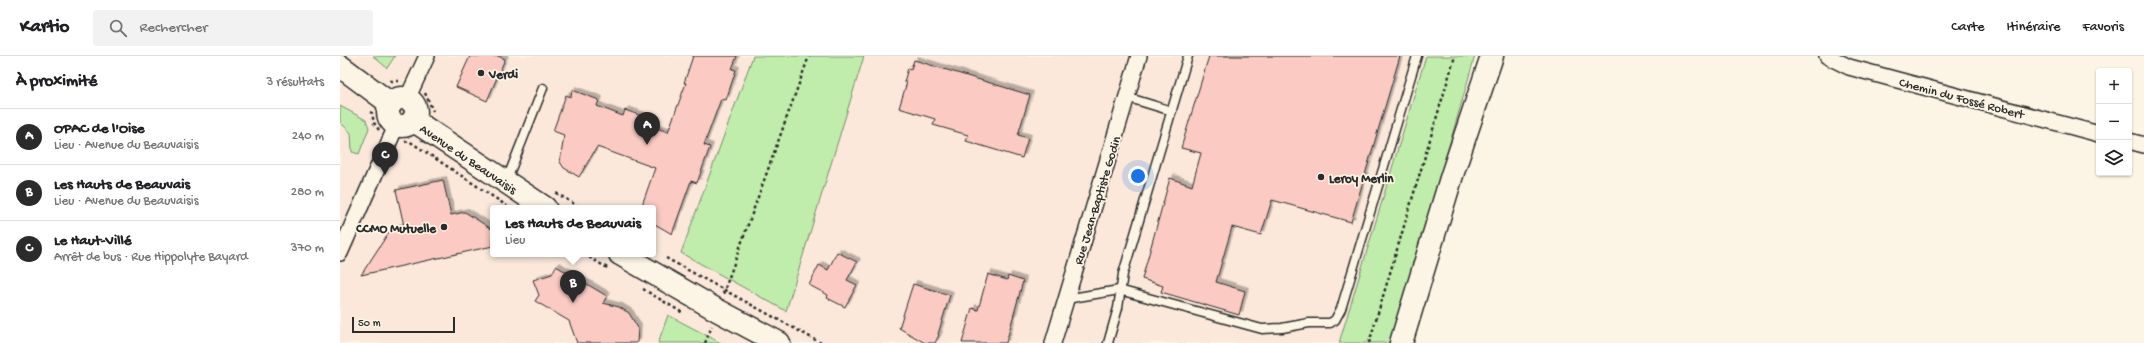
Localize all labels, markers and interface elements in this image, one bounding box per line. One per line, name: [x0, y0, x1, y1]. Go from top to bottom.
search box: [93, 10, 373, 46]
text: Kartio: [20, 16, 69, 39]
icon: search: [107, 17, 129, 39]
text: Rechercher: [139, 19, 208, 37]
text: Carte: [1951, 19, 1985, 36]
text: Itinéraire: [2007, 19, 2060, 36]
text: Favoris: [2082, 19, 2124, 36]
marker: Verdi: [476, 68, 486, 78]
place label: Verdi: [488, 68, 518, 83]
map controls: [2096, 68, 2132, 176]
button: +: [2096, 68, 2132, 104]
text: À proximité: [16, 72, 97, 92]
text: 3 résultats: [266, 75, 324, 90]
street label: Chemin du Fossé Robert: [1897, 76, 2027, 124]
button: −: [2096, 104, 2132, 140]
pin: A: [634, 112, 660, 145]
text: OPAC de l'Oise: [54, 120, 145, 138]
street label: Avenue du Beauvaisis: [416, 122, 520, 199]
text: A: [25, 129, 33, 144]
text: 240 m: [292, 129, 324, 144]
street label: Rue Jean-Baptiste Godin: [1072, 134, 1125, 267]
text: Lieu · Avenue du Beauvaisis: [54, 138, 198, 153]
button: layers: [2096, 140, 2132, 176]
pin: C: [372, 142, 398, 175]
your location: [1128, 166, 1148, 186]
marker: Leroy Merlin: [1316, 172, 1326, 182]
place label: Leroy Merlin: [1329, 172, 1394, 187]
text: Les Hauts de Beauvais: [54, 176, 190, 194]
text: B: [26, 185, 32, 200]
text: 280 m: [291, 185, 324, 200]
text: Lieu · Avenue du Beauvaisis: [54, 194, 198, 209]
popup: [490, 205, 656, 257]
text: Les Hauts de Beauvais: [505, 215, 641, 233]
place label: CCMO Mutuelle: [355, 222, 437, 237]
marker: CCMO Mutuelle: [439, 222, 449, 232]
text: Le Haut-Villé: [54, 232, 132, 250]
text: Lieu: [505, 233, 525, 248]
text: C: [25, 241, 33, 256]
text: 370 m: [291, 241, 324, 256]
text: Arrêt de bus · Rue Hippolyte Bayard: [54, 250, 248, 265]
pin: B: [560, 270, 586, 303]
scale bar: [352, 315, 455, 334]
text: 50 m: [358, 318, 380, 330]

